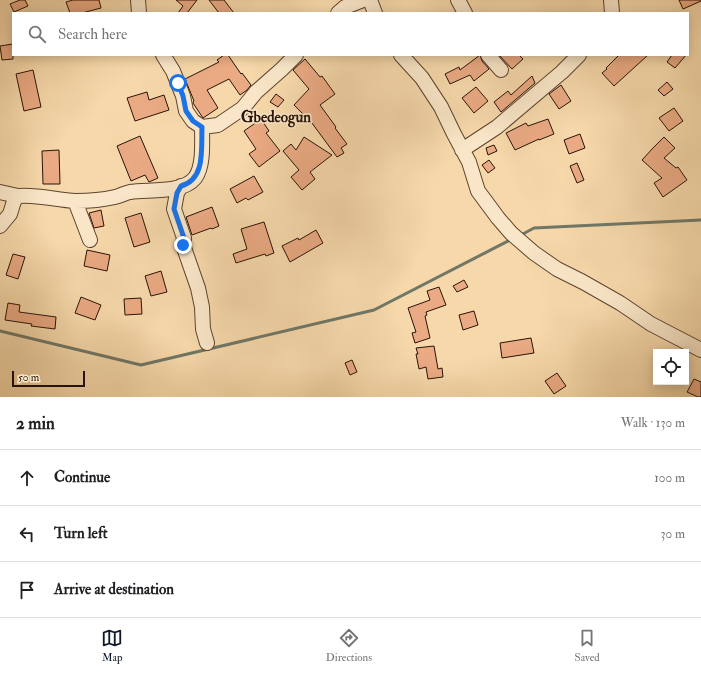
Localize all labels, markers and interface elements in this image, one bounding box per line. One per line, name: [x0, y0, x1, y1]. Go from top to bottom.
search box: [12, 12, 689, 56]
icon: search: [26, 23, 48, 45]
text: Search here: [58, 25, 127, 44]
route start: [169, 74, 187, 92]
district label: Gbedeogun: [241, 108, 311, 128]
route end: [174, 236, 192, 254]
map controls: [653, 349, 689, 385]
button: locate: [653, 349, 689, 385]
scale bar: [12, 369, 85, 388]
text: 50 m: [18, 371, 39, 384]
text: 2 min: [16, 413, 55, 434]
text: Walk · 130 m: [621, 415, 685, 431]
icon: ahead: [16, 467, 38, 489]
text: Continue: [54, 468, 110, 487]
text: 100 m: [654, 470, 685, 486]
icon: left: [16, 523, 38, 545]
text: Turn left: [54, 524, 108, 543]
text: 30 m: [661, 526, 685, 542]
icon: arrive: [16, 579, 38, 601]
text: Arrive at destination: [54, 580, 174, 599]
tab: Map: [101, 627, 123, 664]
tab: Directions: [326, 627, 372, 664]
tab: Saved: [575, 627, 600, 664]

